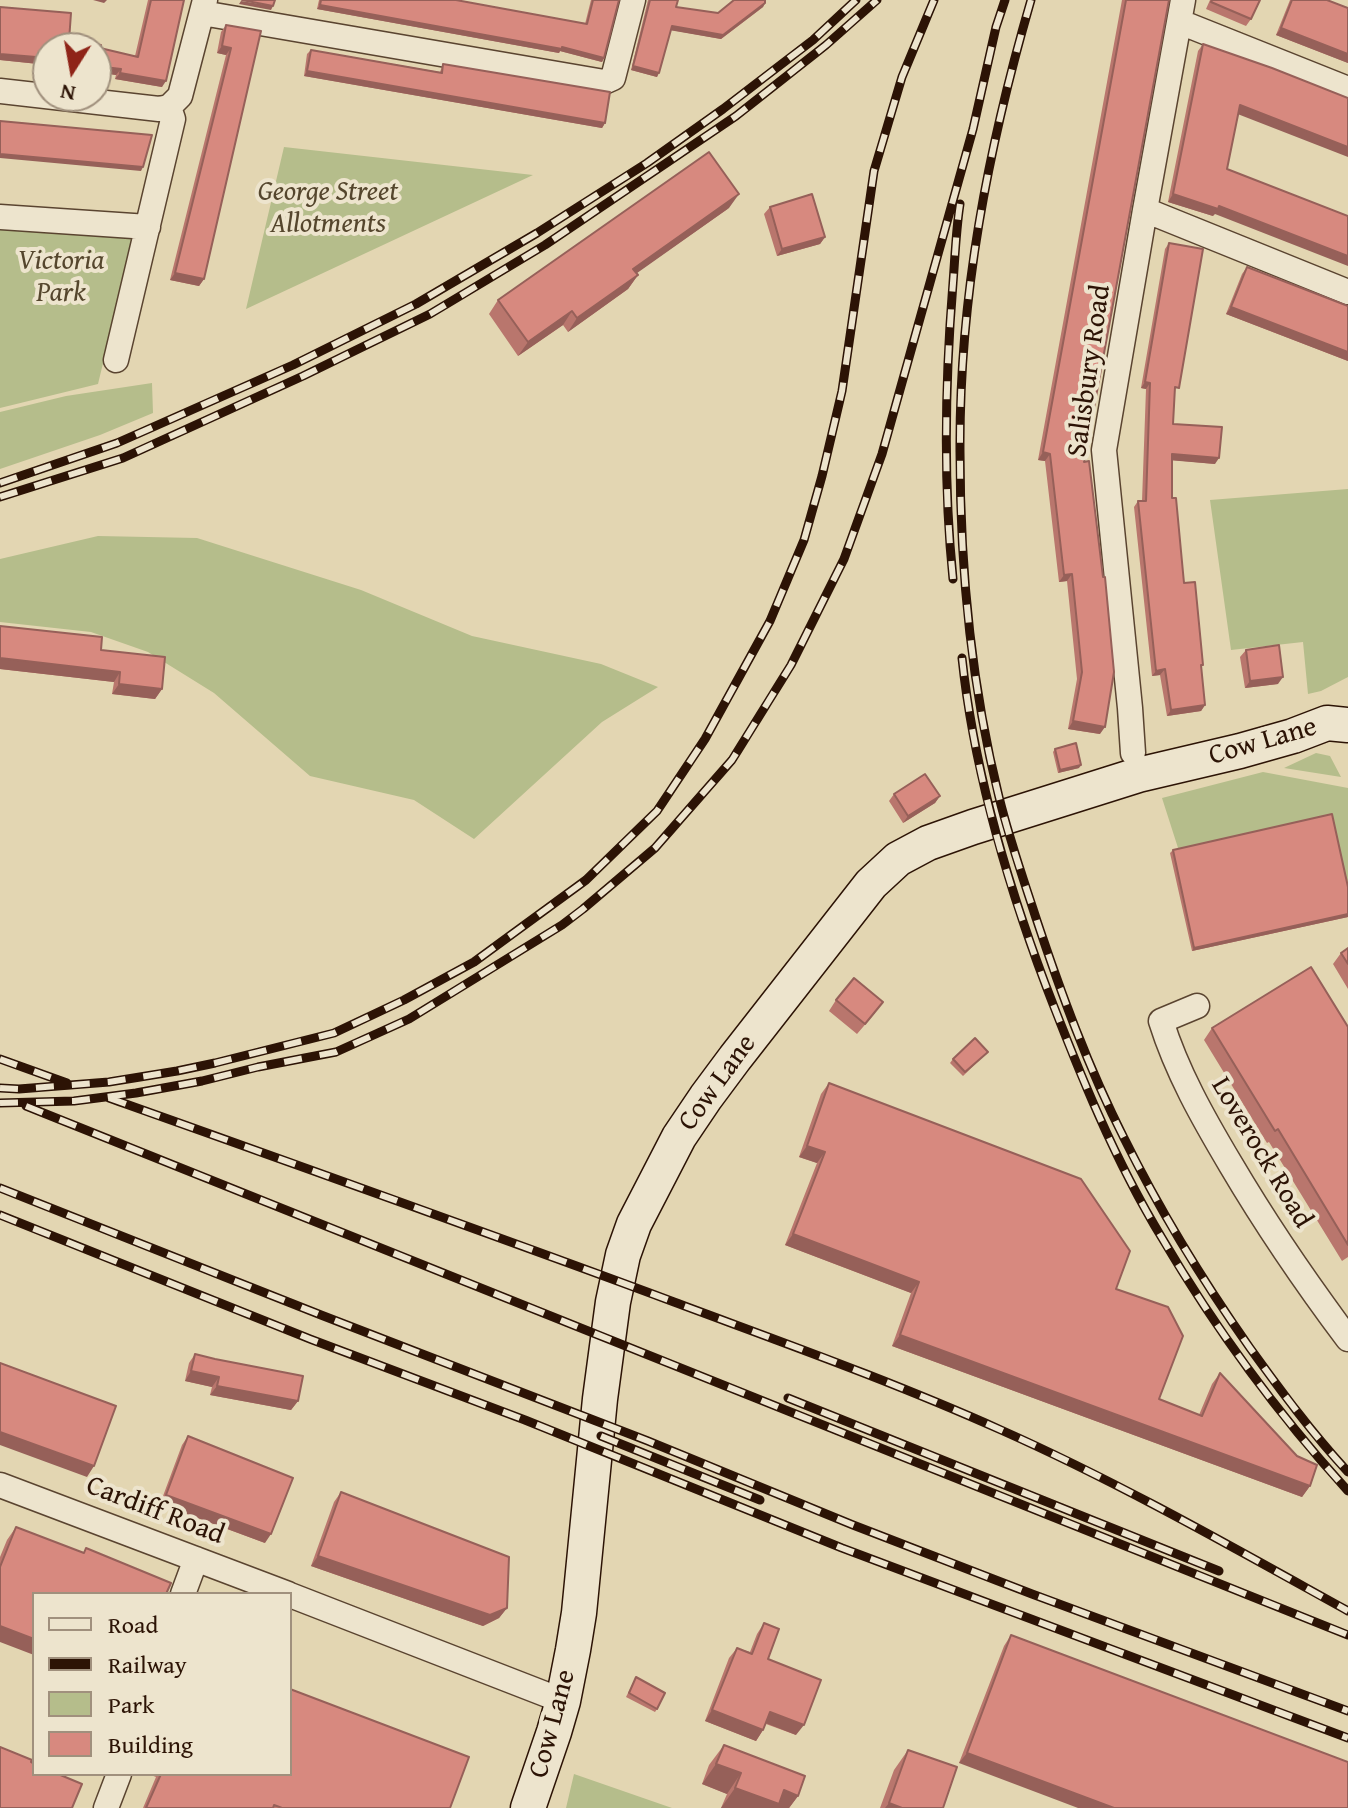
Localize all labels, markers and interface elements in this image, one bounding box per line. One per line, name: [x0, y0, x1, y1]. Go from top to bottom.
north arrow: [32, 32, 112, 112]
text: N: [58, 76, 78, 111]
park label: George Street Allotments: [258, 176, 398, 242]
park label: Victoria Park: [18, 245, 104, 311]
street label: Salisbury Road: [1061, 283, 1119, 459]
street label: Cow Lane: [1205, 711, 1321, 773]
street label: Cow Lane: [672, 1028, 764, 1138]
street label: Loverock Road: [1203, 1071, 1319, 1235]
street label: Cardiff Road: [81, 1469, 229, 1553]
legend: [32, 1592, 292, 1776]
text: Road: [108, 1607, 158, 1642]
text: Railway: [108, 1647, 187, 1682]
street label: Cow Lane: [522, 1666, 584, 1782]
text: Park: [108, 1687, 154, 1722]
text: Building: [108, 1727, 193, 1762]

